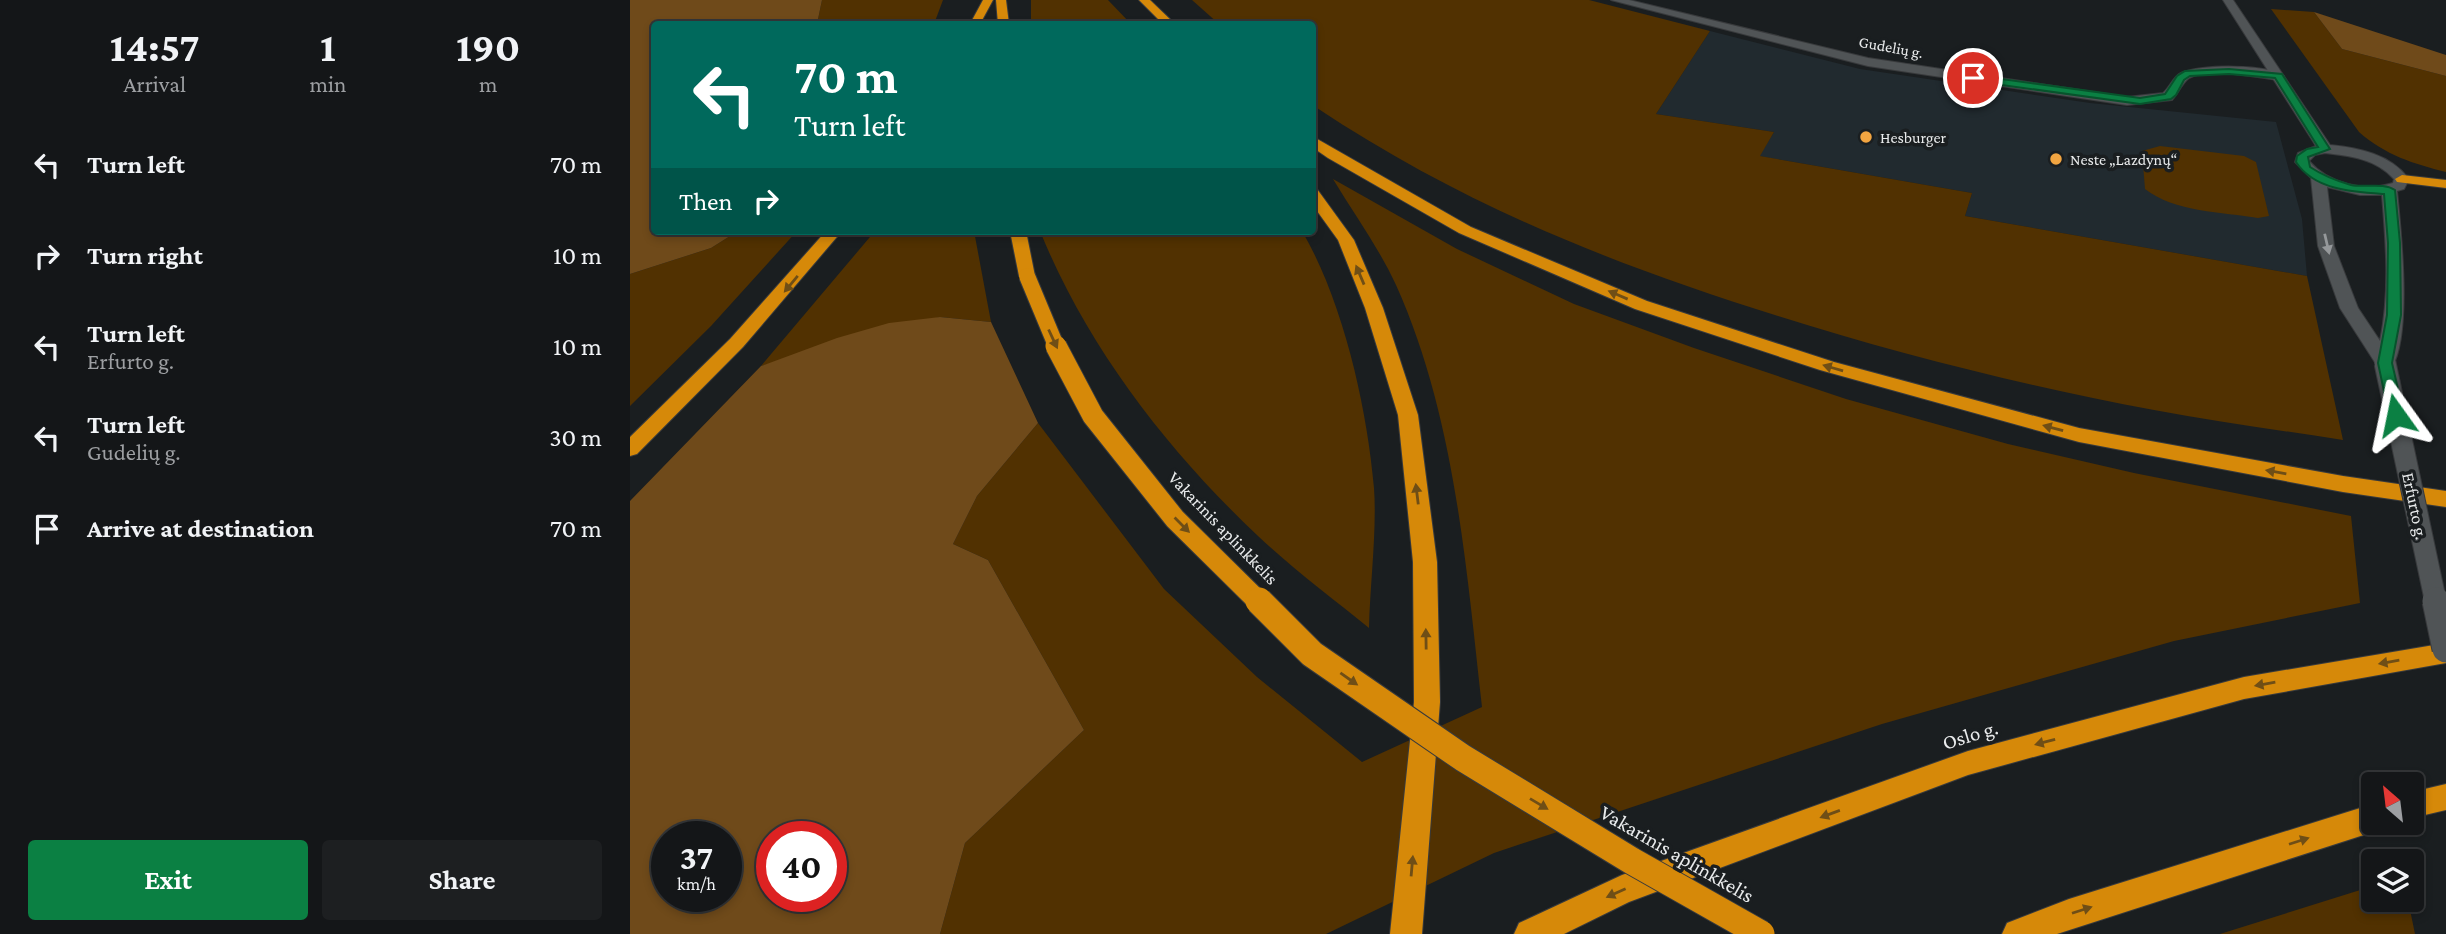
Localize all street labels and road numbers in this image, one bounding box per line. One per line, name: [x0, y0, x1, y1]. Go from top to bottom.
street label: Gudelių g.: [1857, 33, 1925, 62]
street label: Vakarinis aplinkkelis: [1164, 467, 1282, 589]
street label: Erfurto g.: [2398, 471, 2432, 541]
street label: Oslo g.: [1939, 715, 2001, 755]
street label: Vakarinis aplinkkelis: [1596, 800, 1758, 908]

